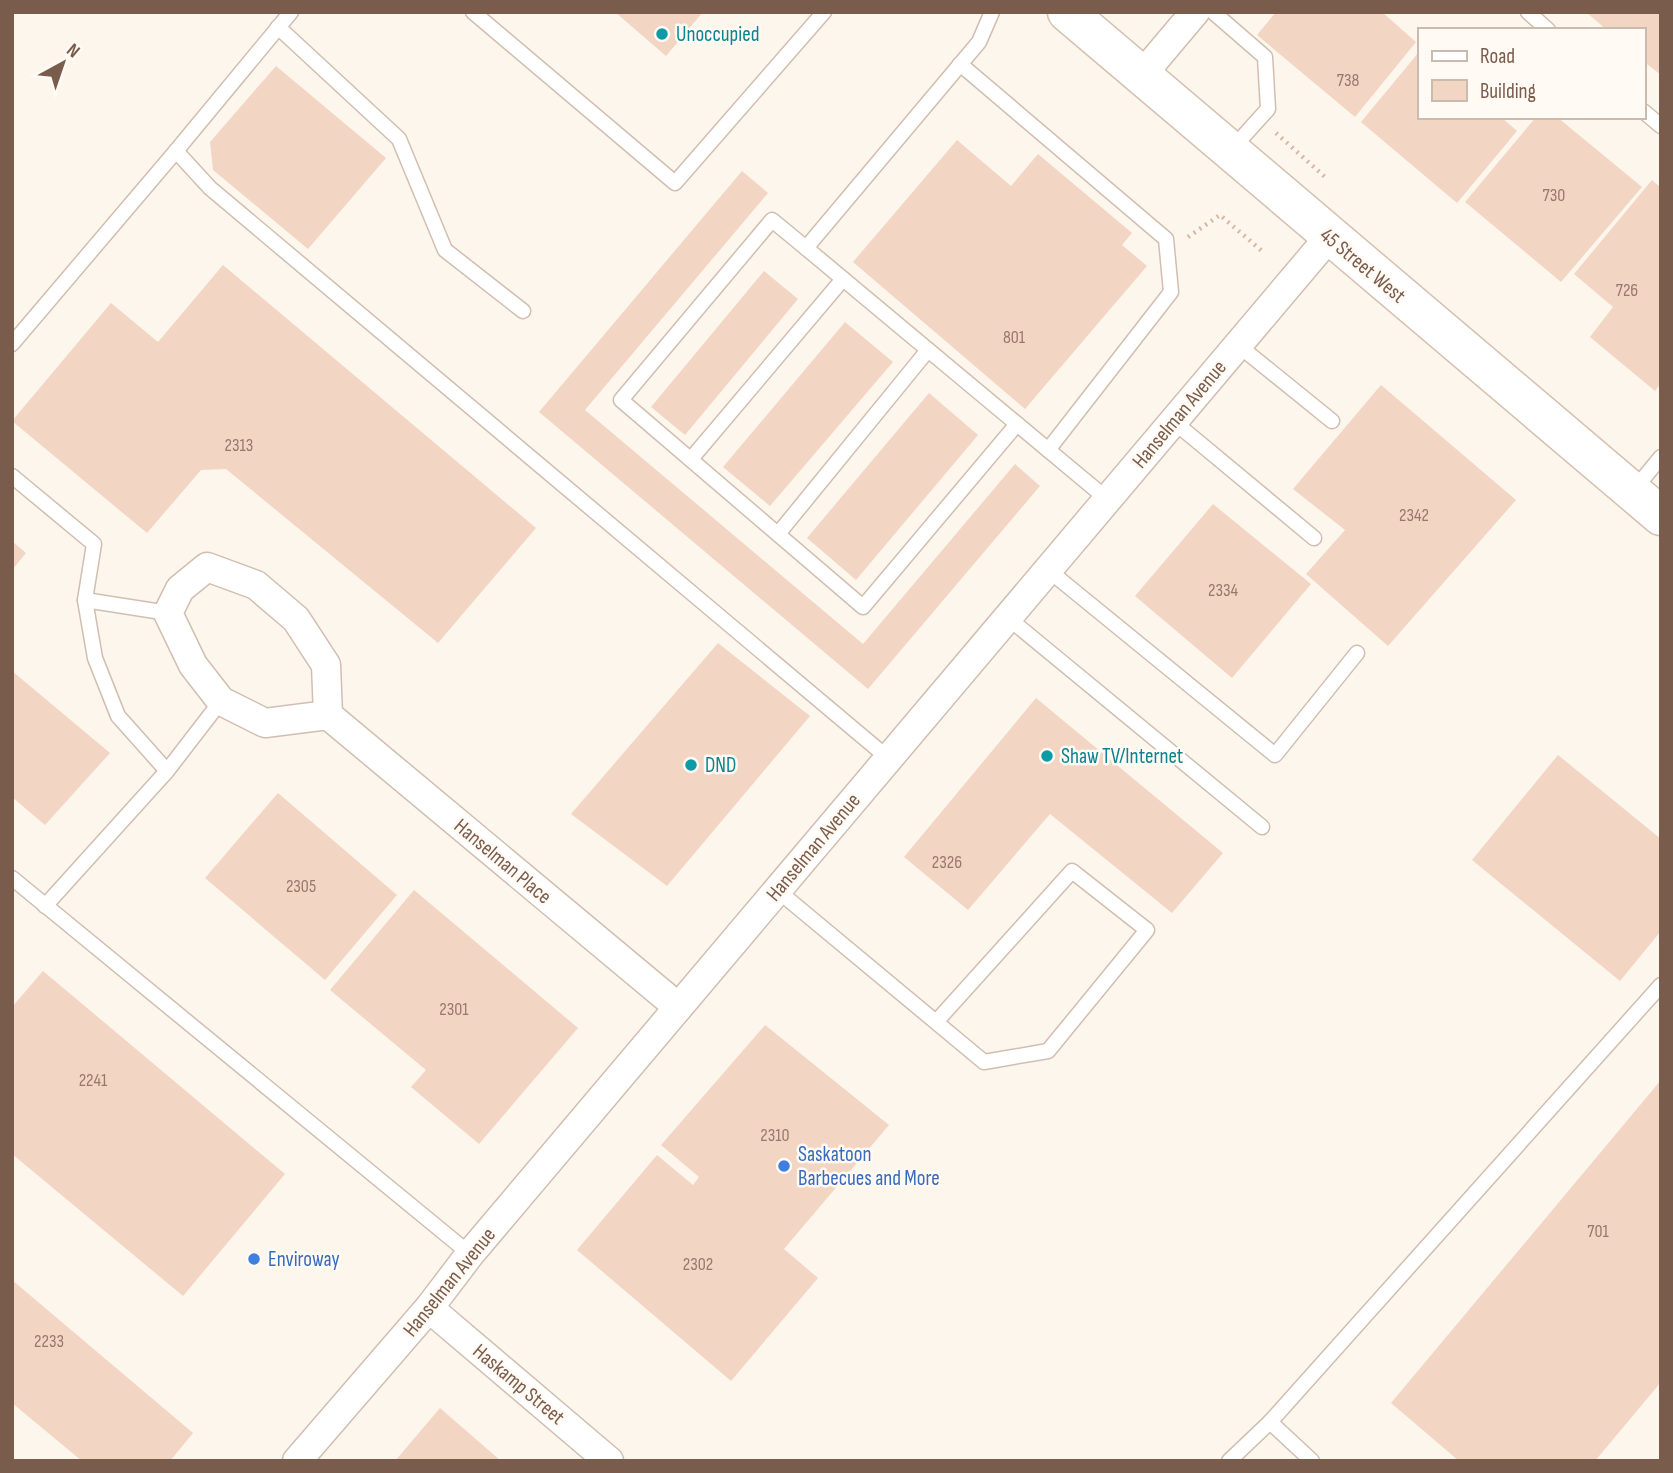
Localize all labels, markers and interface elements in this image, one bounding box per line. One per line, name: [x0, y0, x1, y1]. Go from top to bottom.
place label: Unoccupied: [676, 22, 759, 47]
marker: Unoccupied: [654, 26, 670, 42]
north arrow: [28, 28, 98, 98]
legend: [1418, 28, 1645, 119]
text: N: [62, 39, 84, 63]
text: Road: [1480, 44, 1515, 69]
house number: 738: [1337, 70, 1359, 91]
text: Building: [1480, 79, 1536, 104]
house number: 730: [1543, 185, 1565, 206]
street label: 45 Street West: [1315, 222, 1411, 308]
house number: 726: [1616, 280, 1638, 301]
house number: 801: [1003, 327, 1026, 348]
street label: Hanselman Avenue: [1127, 355, 1232, 473]
house number: 2313: [225, 435, 253, 456]
house number: 2342: [1399, 505, 1429, 526]
house number: 2334: [1208, 580, 1239, 601]
place label: Shaw TV/Internet: [1061, 744, 1183, 769]
marker: Shaw TV/Internet: [1039, 748, 1055, 764]
place label: DND: [705, 753, 736, 778]
marker: DND: [683, 757, 699, 773]
street label: Hanselman Avenue: [761, 788, 866, 906]
street label: Hanselman Place: [449, 814, 556, 909]
house number: 2326: [932, 852, 962, 873]
house number: 2305: [286, 876, 316, 897]
house number: 2301: [439, 999, 469, 1020]
house number: 2241: [79, 1070, 108, 1091]
house number: 2310: [760, 1125, 790, 1146]
place label: Saskatoon Barbecues and More: [798, 1142, 940, 1191]
marker: Saskatoon Barbecues and More: [776, 1158, 792, 1174]
house number: 701: [1587, 1221, 1609, 1242]
street label: Hanselman Avenue: [398, 1223, 501, 1342]
place label: Enviroway: [268, 1247, 339, 1272]
marker: Enviroway: [246, 1251, 262, 1267]
house number: 2302: [683, 1254, 713, 1275]
house number: 2233: [34, 1331, 64, 1352]
street label: Haskamp Street: [468, 1339, 570, 1430]

